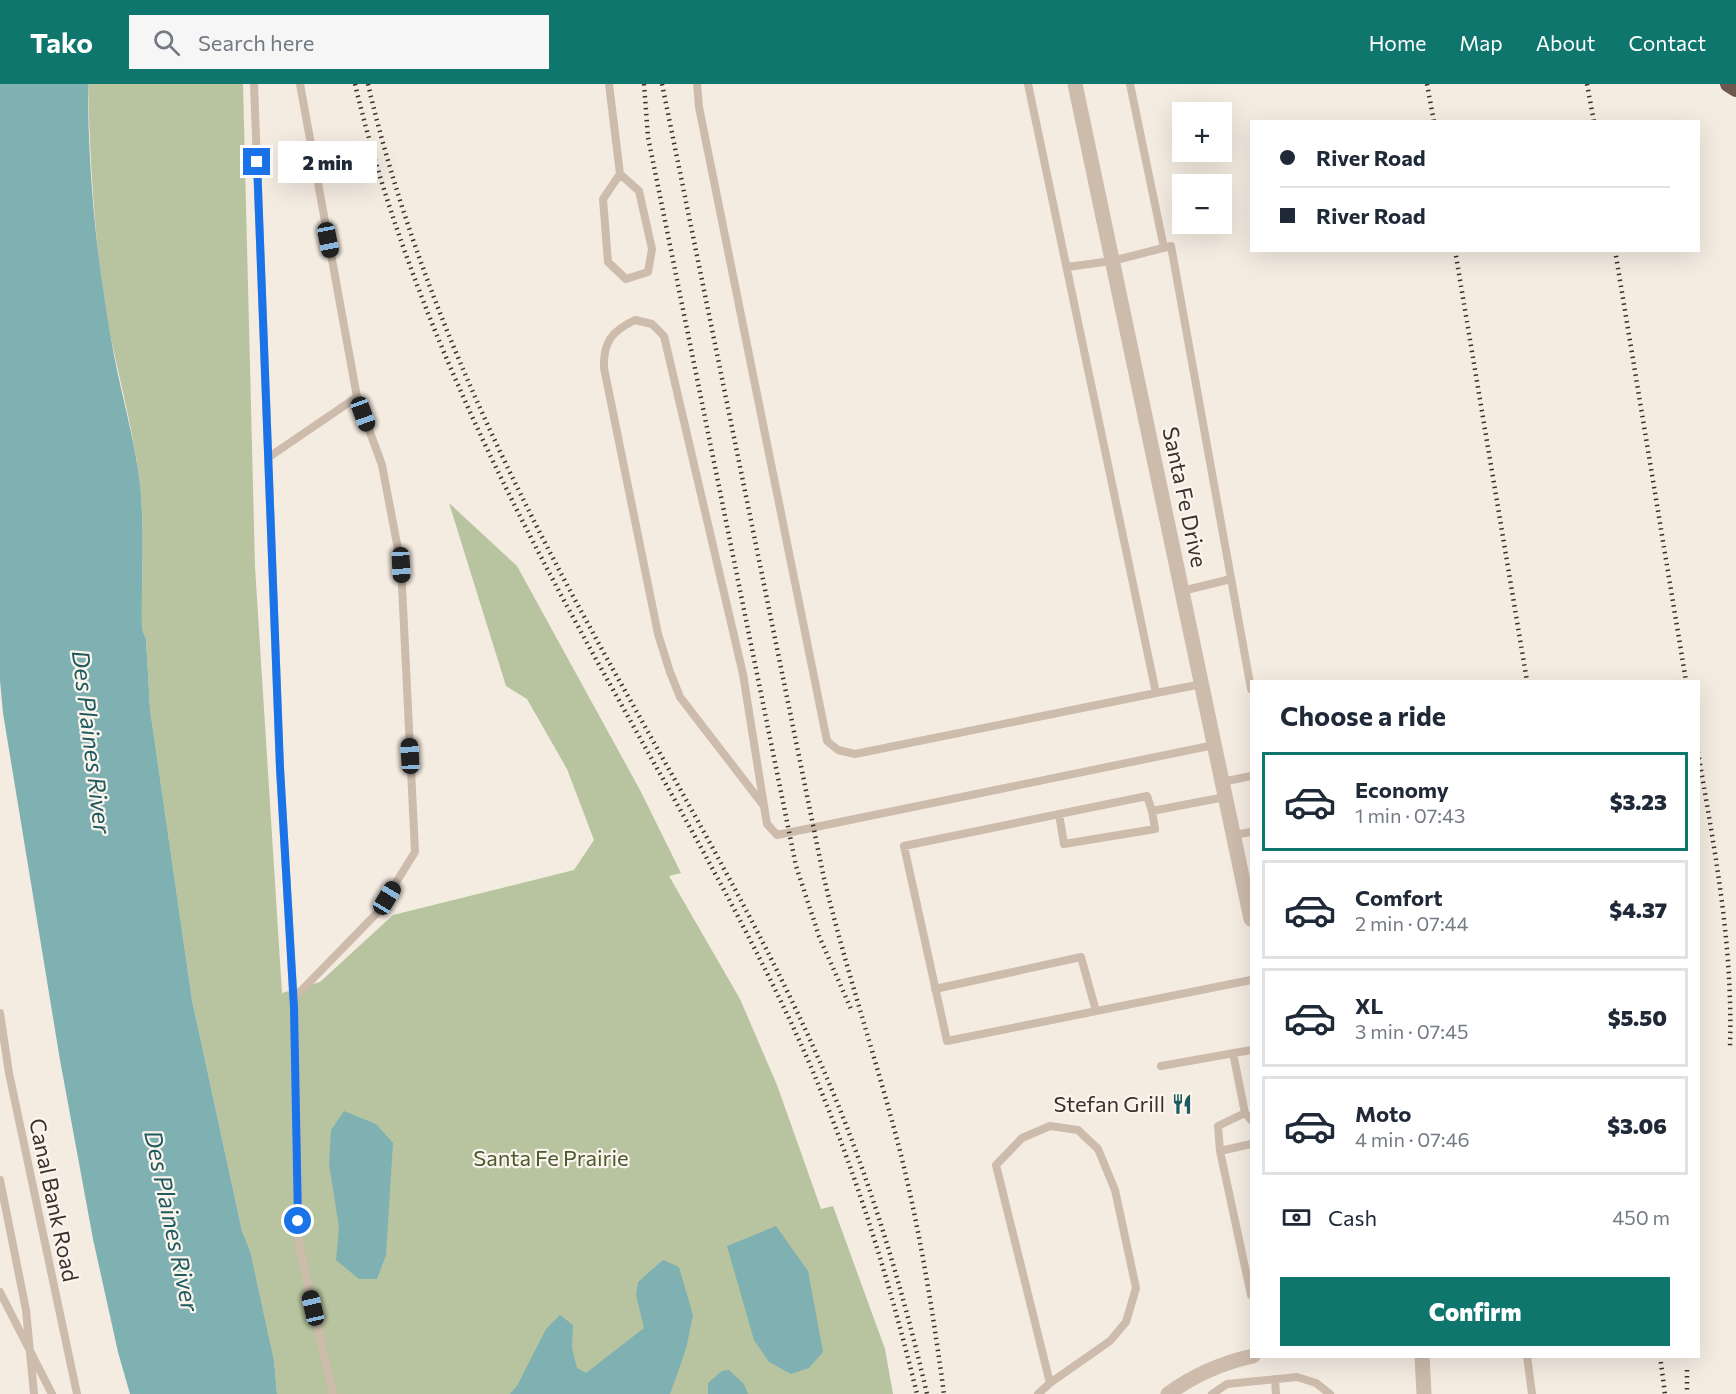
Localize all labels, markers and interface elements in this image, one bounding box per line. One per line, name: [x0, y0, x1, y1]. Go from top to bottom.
search box: [129, 15, 549, 69]
text: Tako: [30, 25, 93, 59]
icon: search: [150, 26, 183, 59]
text: Search here: [198, 29, 314, 56]
text: Home: [1369, 30, 1426, 55]
text: Map: [1459, 30, 1503, 55]
text: About: [1536, 30, 1595, 55]
text: Contact: [1628, 30, 1706, 55]
map controls: [1172, 102, 1232, 234]
button: +: [1172, 102, 1232, 162]
callout: 2 min: [278, 141, 377, 183]
text: River Road: [1316, 144, 1426, 171]
route end: [243, 148, 270, 175]
text: 2 min: [302, 150, 353, 174]
button: −: [1172, 174, 1232, 234]
text: River Road: [1316, 202, 1426, 229]
car: [316, 221, 340, 259]
car: [348, 394, 378, 434]
street label: Santa Fe Drive: [1157, 424, 1214, 570]
car: [391, 547, 411, 583]
water label: Des Plaines River: [67, 649, 118, 836]
text: Choose a ride: [1280, 699, 1446, 732]
car: [400, 738, 420, 774]
icon: car: [1283, 775, 1337, 829]
text: Economy: [1355, 776, 1449, 803]
text: $3.23: [1610, 788, 1667, 815]
text: 1 min · 07:43: [1355, 803, 1465, 827]
car: [370, 878, 404, 918]
icon: car: [1283, 883, 1337, 937]
text: Comfort: [1355, 884, 1443, 911]
text: $4.37: [1609, 896, 1667, 923]
text: 2 min · 07:44: [1355, 911, 1469, 935]
icon: car: [1283, 991, 1337, 1045]
text: XL: [1355, 992, 1383, 1019]
text: $5.50: [1608, 1004, 1667, 1031]
text: 3 min · 07:45: [1355, 1019, 1468, 1043]
place label: Stefan Grill: [1053, 1090, 1165, 1117]
restaurant icon: Stefan Grill: [1170, 1092, 1194, 1116]
icon: car: [1283, 1099, 1337, 1153]
text: Moto: [1355, 1100, 1411, 1127]
text: $3.06: [1607, 1112, 1667, 1139]
street label: Canal Bank Road: [24, 1116, 85, 1284]
text: 4 min · 07:46: [1355, 1127, 1470, 1151]
water label: Des Plaines River: [139, 1128, 206, 1315]
park label: Santa Fe Prairie: [473, 1144, 629, 1171]
icon: cash: [1280, 1201, 1313, 1234]
text: Cash: [1328, 1204, 1377, 1231]
text: 450 m: [1612, 1205, 1670, 1229]
route start: [284, 1207, 311, 1234]
button: Confirm: [1280, 1277, 1670, 1346]
car: [300, 1288, 326, 1328]

